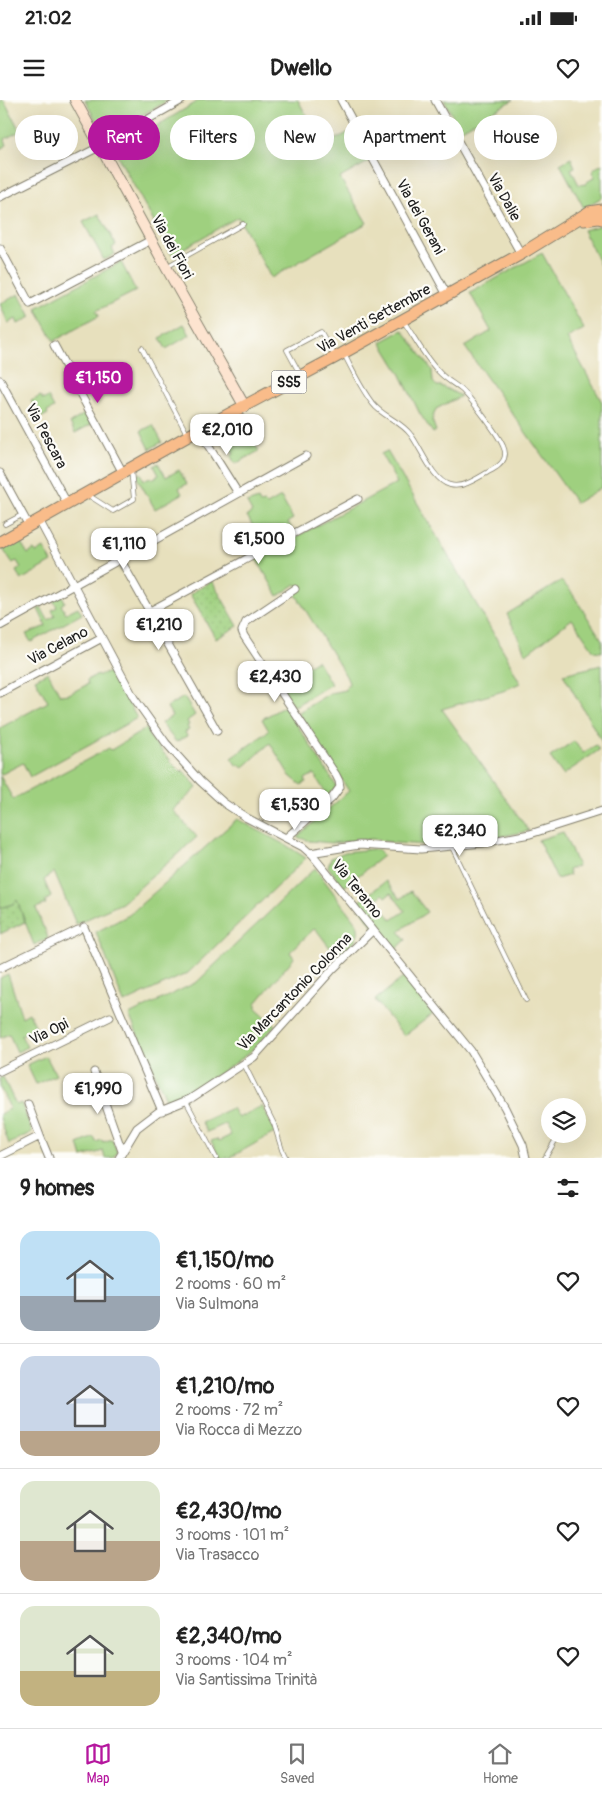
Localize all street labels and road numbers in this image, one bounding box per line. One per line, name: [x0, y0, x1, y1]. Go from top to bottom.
street label: Via Dalie: [483, 170, 525, 225]
street label: Via dei Gerani: [392, 176, 449, 258]
street label: Via dei Fiori: [147, 212, 198, 283]
street label: Via Venti Settembre: [314, 280, 435, 358]
road number: SS5: [272, 370, 306, 394]
street label: Via Pescara: [21, 400, 71, 472]
street label: Via Celano: [25, 622, 91, 670]
street label: Via Teramo: [327, 856, 387, 922]
street label: Via Marcantonio Colonna: [234, 929, 356, 1055]
street label: Via Opi: [26, 1014, 72, 1050]

